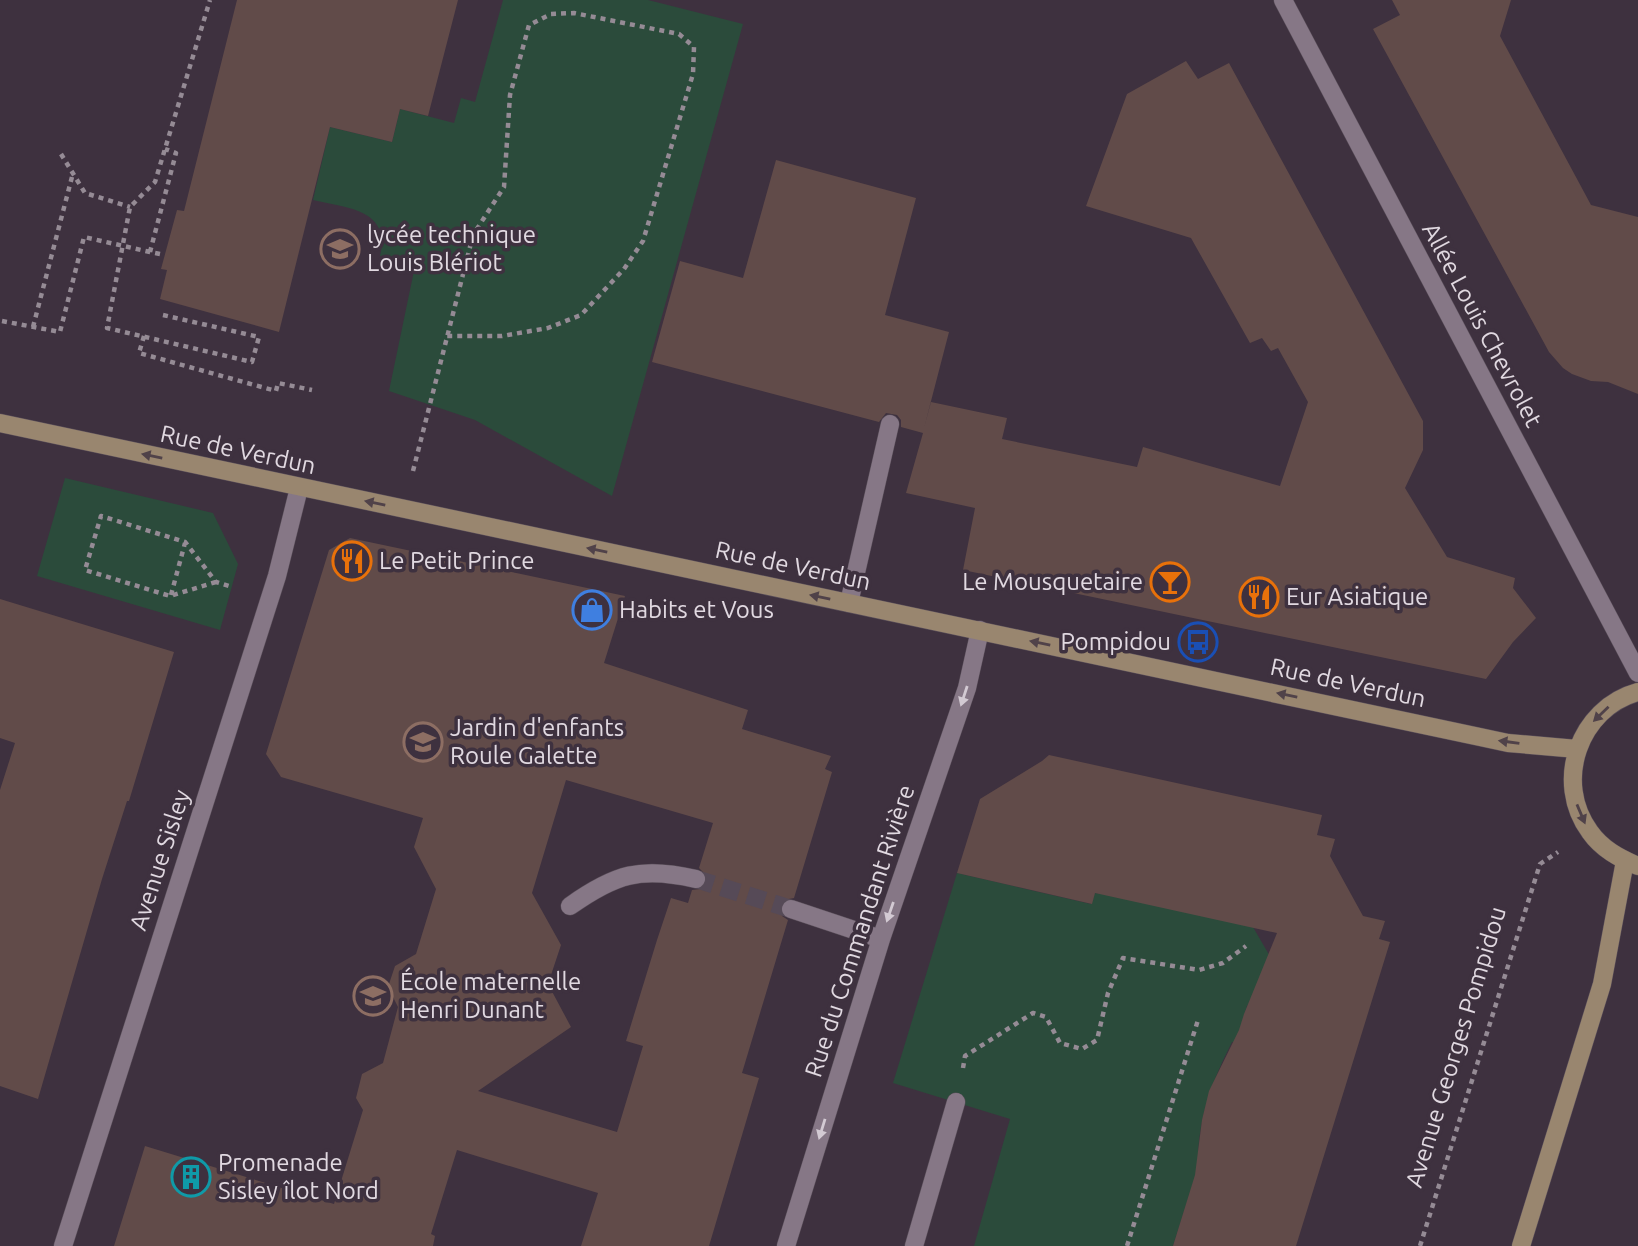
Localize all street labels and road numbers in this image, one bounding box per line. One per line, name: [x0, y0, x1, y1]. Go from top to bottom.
street label: Allée Louis Chevrolet: [1417, 218, 1548, 432]
street label: Rue de Verdun: [158, 420, 318, 479]
street label: Rue de Verdun: [713, 536, 873, 595]
street label: Rue de Verdun: [1268, 653, 1428, 712]
street label: Rue du Commandant Rivière: [799, 781, 920, 1080]
street label: Avenue Sisley: [124, 786, 195, 934]
street label: Avenue Georges Pompidou: [1400, 903, 1511, 1190]

